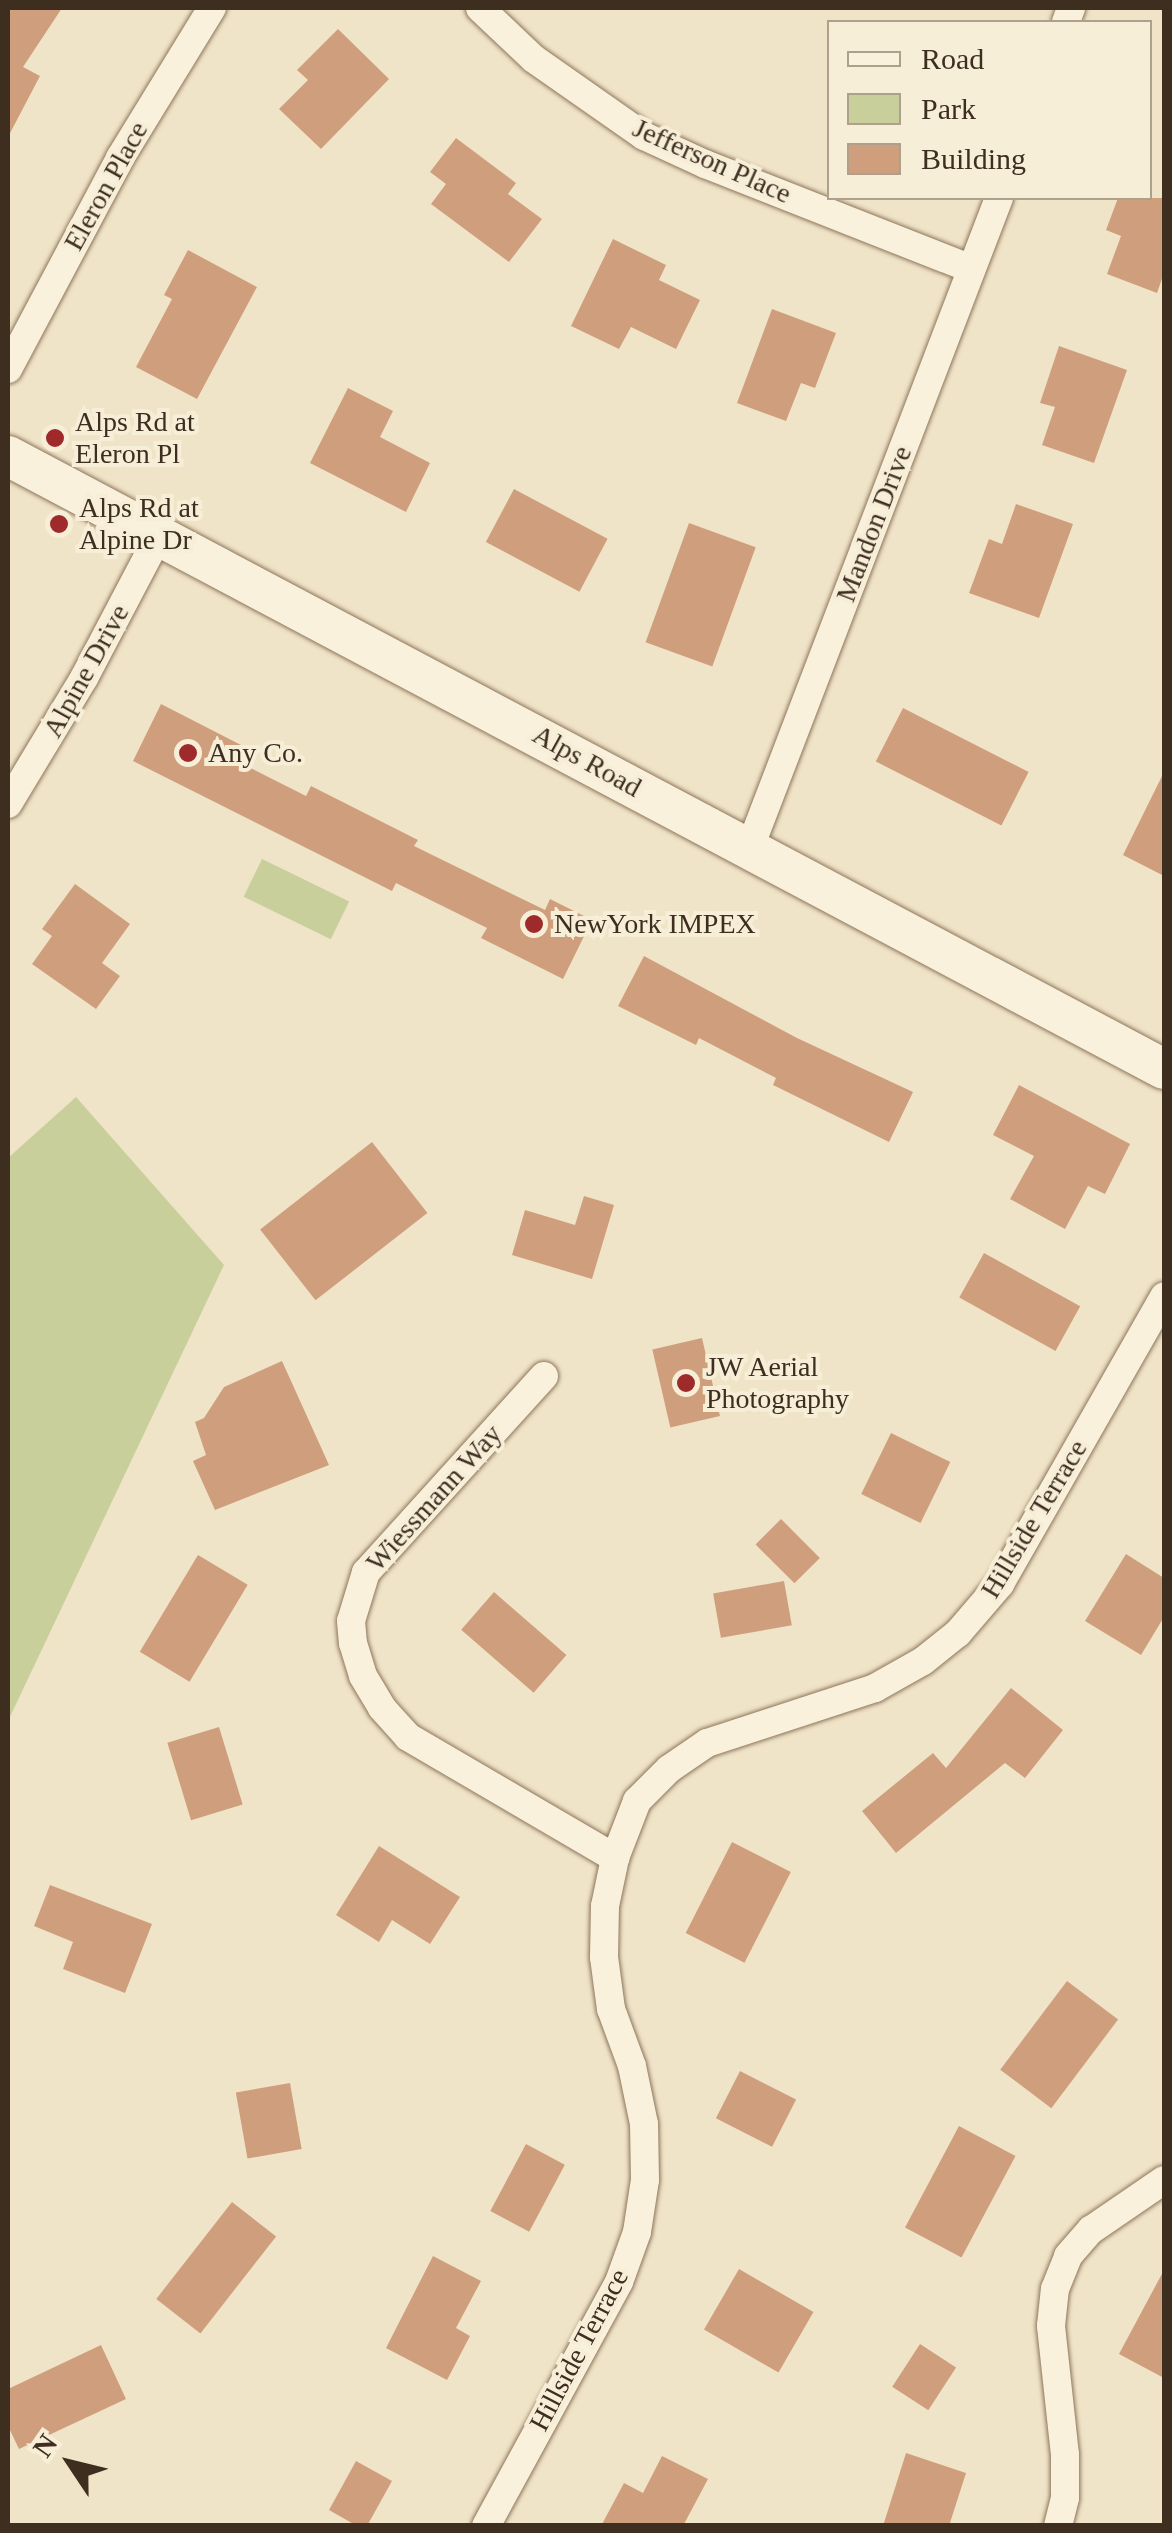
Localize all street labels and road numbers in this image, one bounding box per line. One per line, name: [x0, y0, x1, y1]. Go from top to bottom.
street label: Jefferson Place: [628, 111, 796, 211]
street label: Eleron Place: [57, 116, 155, 256]
street label: Mandon Drive: [829, 441, 919, 607]
street label: Alpine Drive: [36, 599, 136, 743]
street label: Alps Road: [527, 717, 647, 805]
street label: Wiessmann Way: [359, 1417, 509, 1579]
street label: Hillside Terrace: [973, 1434, 1095, 1604]
street label: Hillside Terrace: [522, 2263, 636, 2437]

